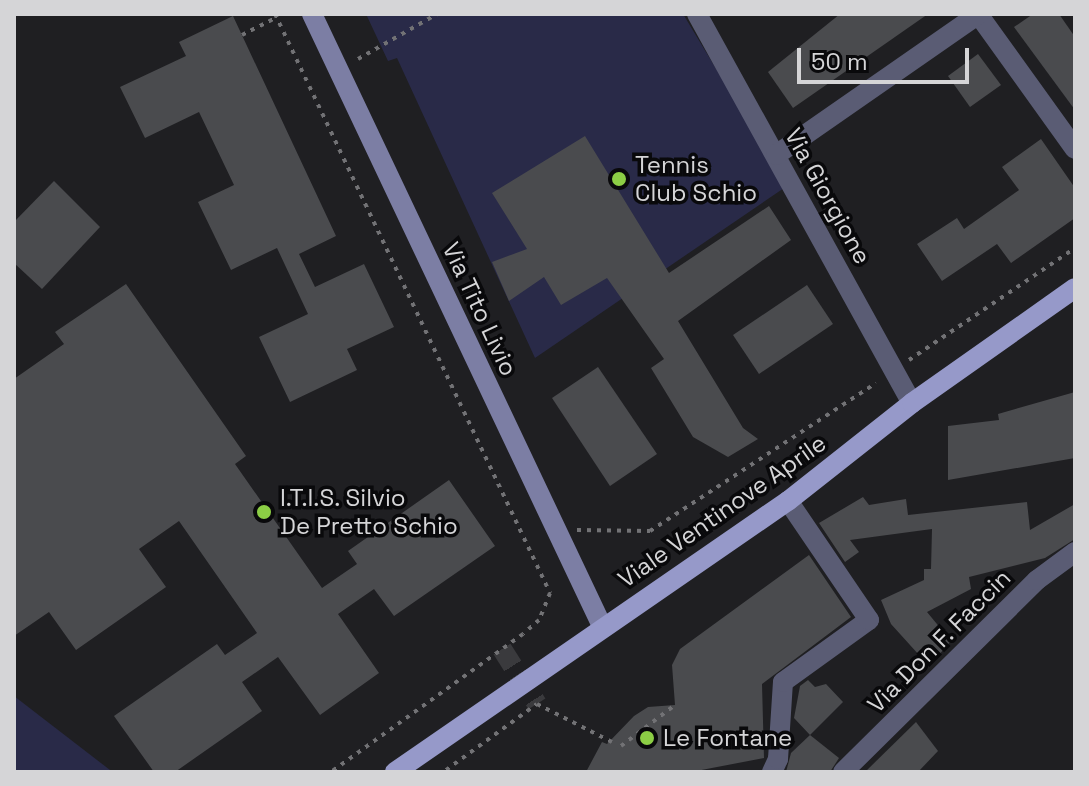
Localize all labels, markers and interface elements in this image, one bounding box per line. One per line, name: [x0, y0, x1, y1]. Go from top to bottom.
scale bar: [801, 32, 973, 82]
text: 50 m: [811, 46, 868, 77]
street label: Via Giorgione: [779, 123, 877, 269]
place label: Tennis Club Schio: [635, 151, 757, 207]
marker: Tennis Club Schio: [610, 170, 628, 188]
street label: Via Tito Livio: [436, 237, 524, 381]
street label: Viale Ventinove Aprile: [612, 428, 832, 594]
place label: I.T.I.S. Silvio De Pretto Schio: [280, 484, 458, 540]
marker: I.T.I.S. Silvio De Pretto Schio: [255, 503, 273, 521]
street label: Via Don F. Faccin: [861, 563, 1017, 719]
place label: Le Fontane: [663, 724, 792, 752]
marker: Le Fontane: [638, 729, 656, 747]

